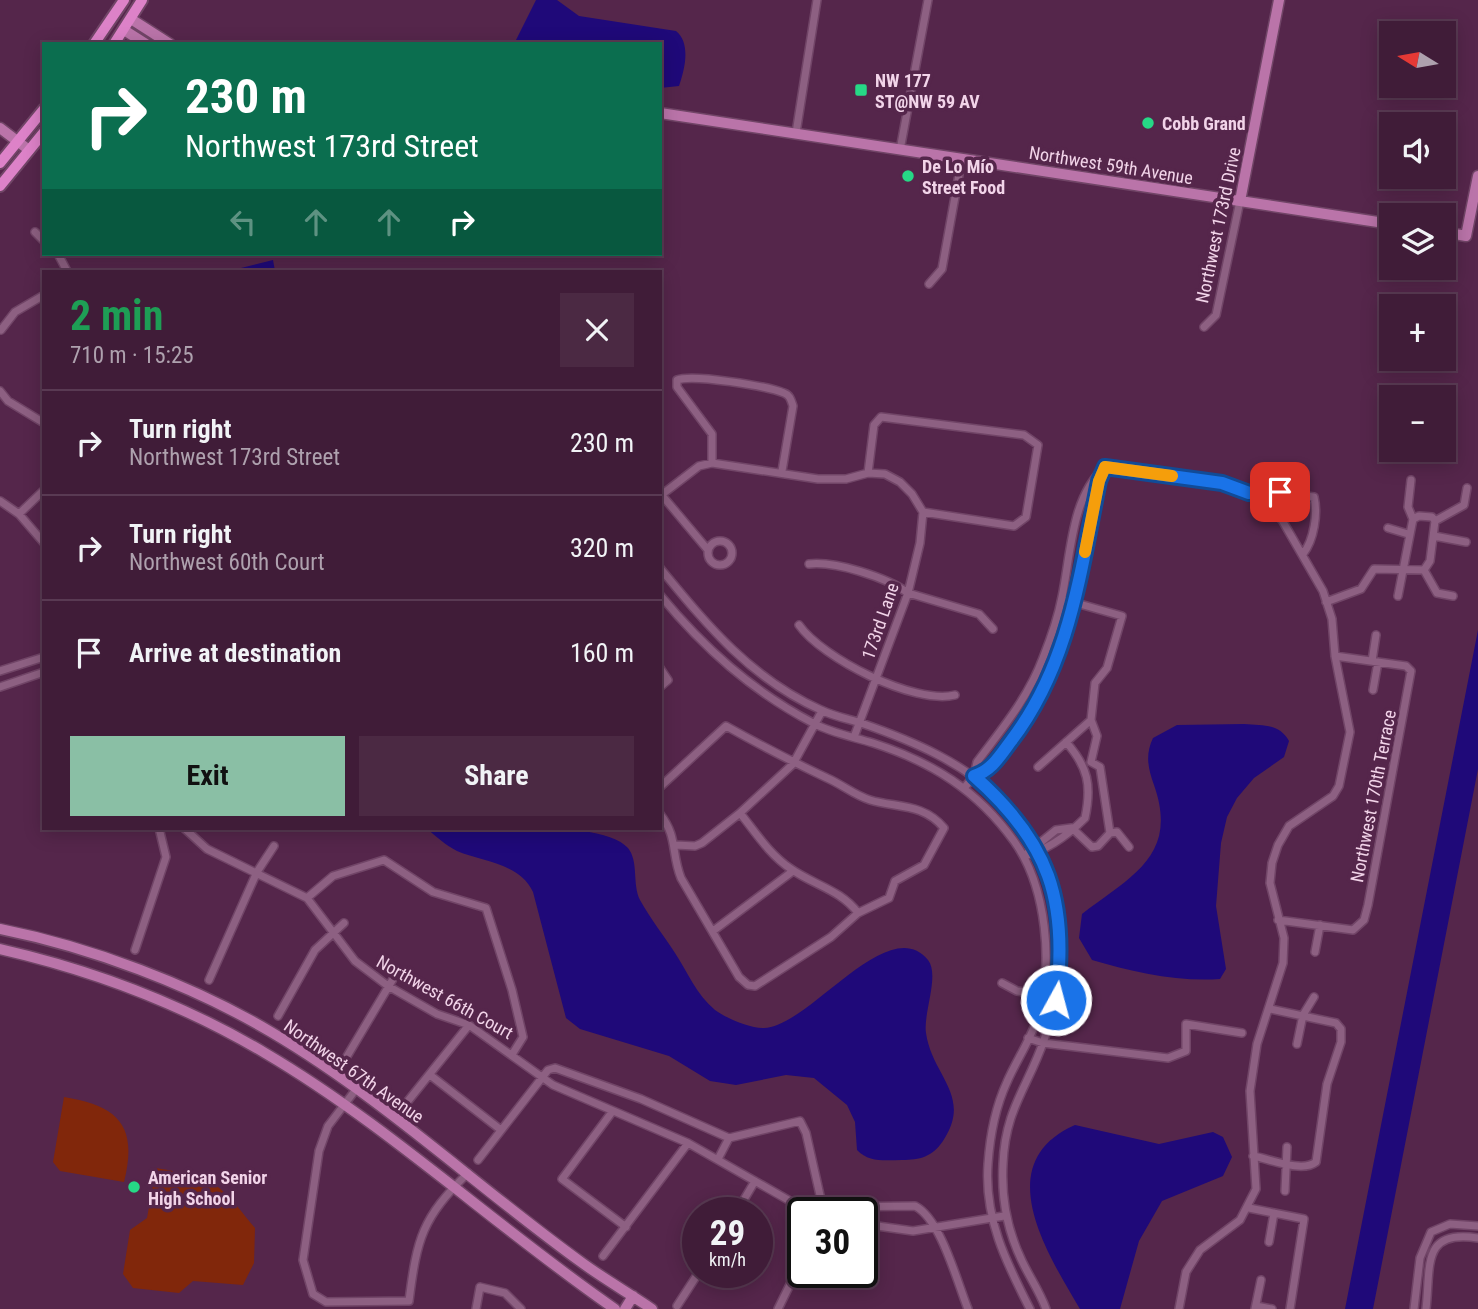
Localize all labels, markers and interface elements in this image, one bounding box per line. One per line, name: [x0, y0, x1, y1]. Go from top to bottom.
north arrow: [1379, 21, 1456, 98]
map controls: [1379, 21, 1456, 462]
text: 230 m: [185, 68, 307, 125]
icon: right: [70, 70, 161, 161]
place label: NW 177 ST@NW 59 AV: [875, 70, 980, 112]
marker: NW 177 ST@NW 59 AV: [853, 82, 869, 98]
button: sound: [1379, 112, 1456, 189]
place label: Cobb Grand: [1162, 113, 1246, 134]
marker: Cobb Grand: [1140, 115, 1156, 131]
text: Northwest 173rd Street: [185, 127, 479, 165]
street label: Northwest 59th Avenue: [1028, 142, 1194, 188]
street label: Northwest 173rd Drive: [1191, 145, 1245, 305]
place label: De Lo Mío Street Food: [922, 156, 1005, 198]
marker: De Lo Mío Street Food: [900, 168, 916, 184]
icon: left: [224, 203, 262, 241]
icon: ahead: [297, 203, 335, 241]
icon: ahead: [370, 203, 408, 241]
icon: right: [443, 203, 481, 241]
button: layers: [1379, 203, 1456, 280]
text: 2 min: [70, 291, 163, 340]
button: close: [560, 293, 634, 367]
button: +: [1379, 294, 1456, 371]
text: 710 m · 15:25: [70, 342, 194, 369]
button: −: [1379, 385, 1456, 462]
text: Turn right: [129, 414, 231, 444]
icon: right: [70, 424, 108, 462]
text: 230 m: [570, 428, 634, 458]
text: Northwest 173rd Street: [129, 444, 340, 471]
pin: [1250, 462, 1310, 522]
icon: arrive: [1261, 473, 1299, 511]
text: Turn right: [129, 519, 231, 549]
icon: right: [70, 529, 108, 567]
text: 320 m: [570, 533, 634, 563]
text: Northwest 60th Court: [129, 549, 325, 576]
street label: 173rd Lane: [857, 580, 903, 662]
icon: arrive: [70, 634, 108, 672]
text: Arrive at destination: [129, 638, 341, 668]
text: 160 m: [570, 638, 634, 668]
street label: Northwest 170th Terrace: [1346, 708, 1400, 884]
button: Exit: [70, 736, 345, 816]
button: Share: [359, 736, 634, 816]
street label: Northwest 66th Court: [373, 951, 517, 1043]
position arrow: [1019, 963, 1093, 1037]
street label: Northwest 67th Avenue: [280, 1015, 428, 1127]
place label: American Senior High School: [148, 1167, 267, 1209]
marker: American Senior High School: [126, 1179, 142, 1195]
speed limit sign: 30: [787, 1197, 878, 1288]
text: 29: [710, 1213, 745, 1254]
text: km/h: [709, 1249, 746, 1270]

